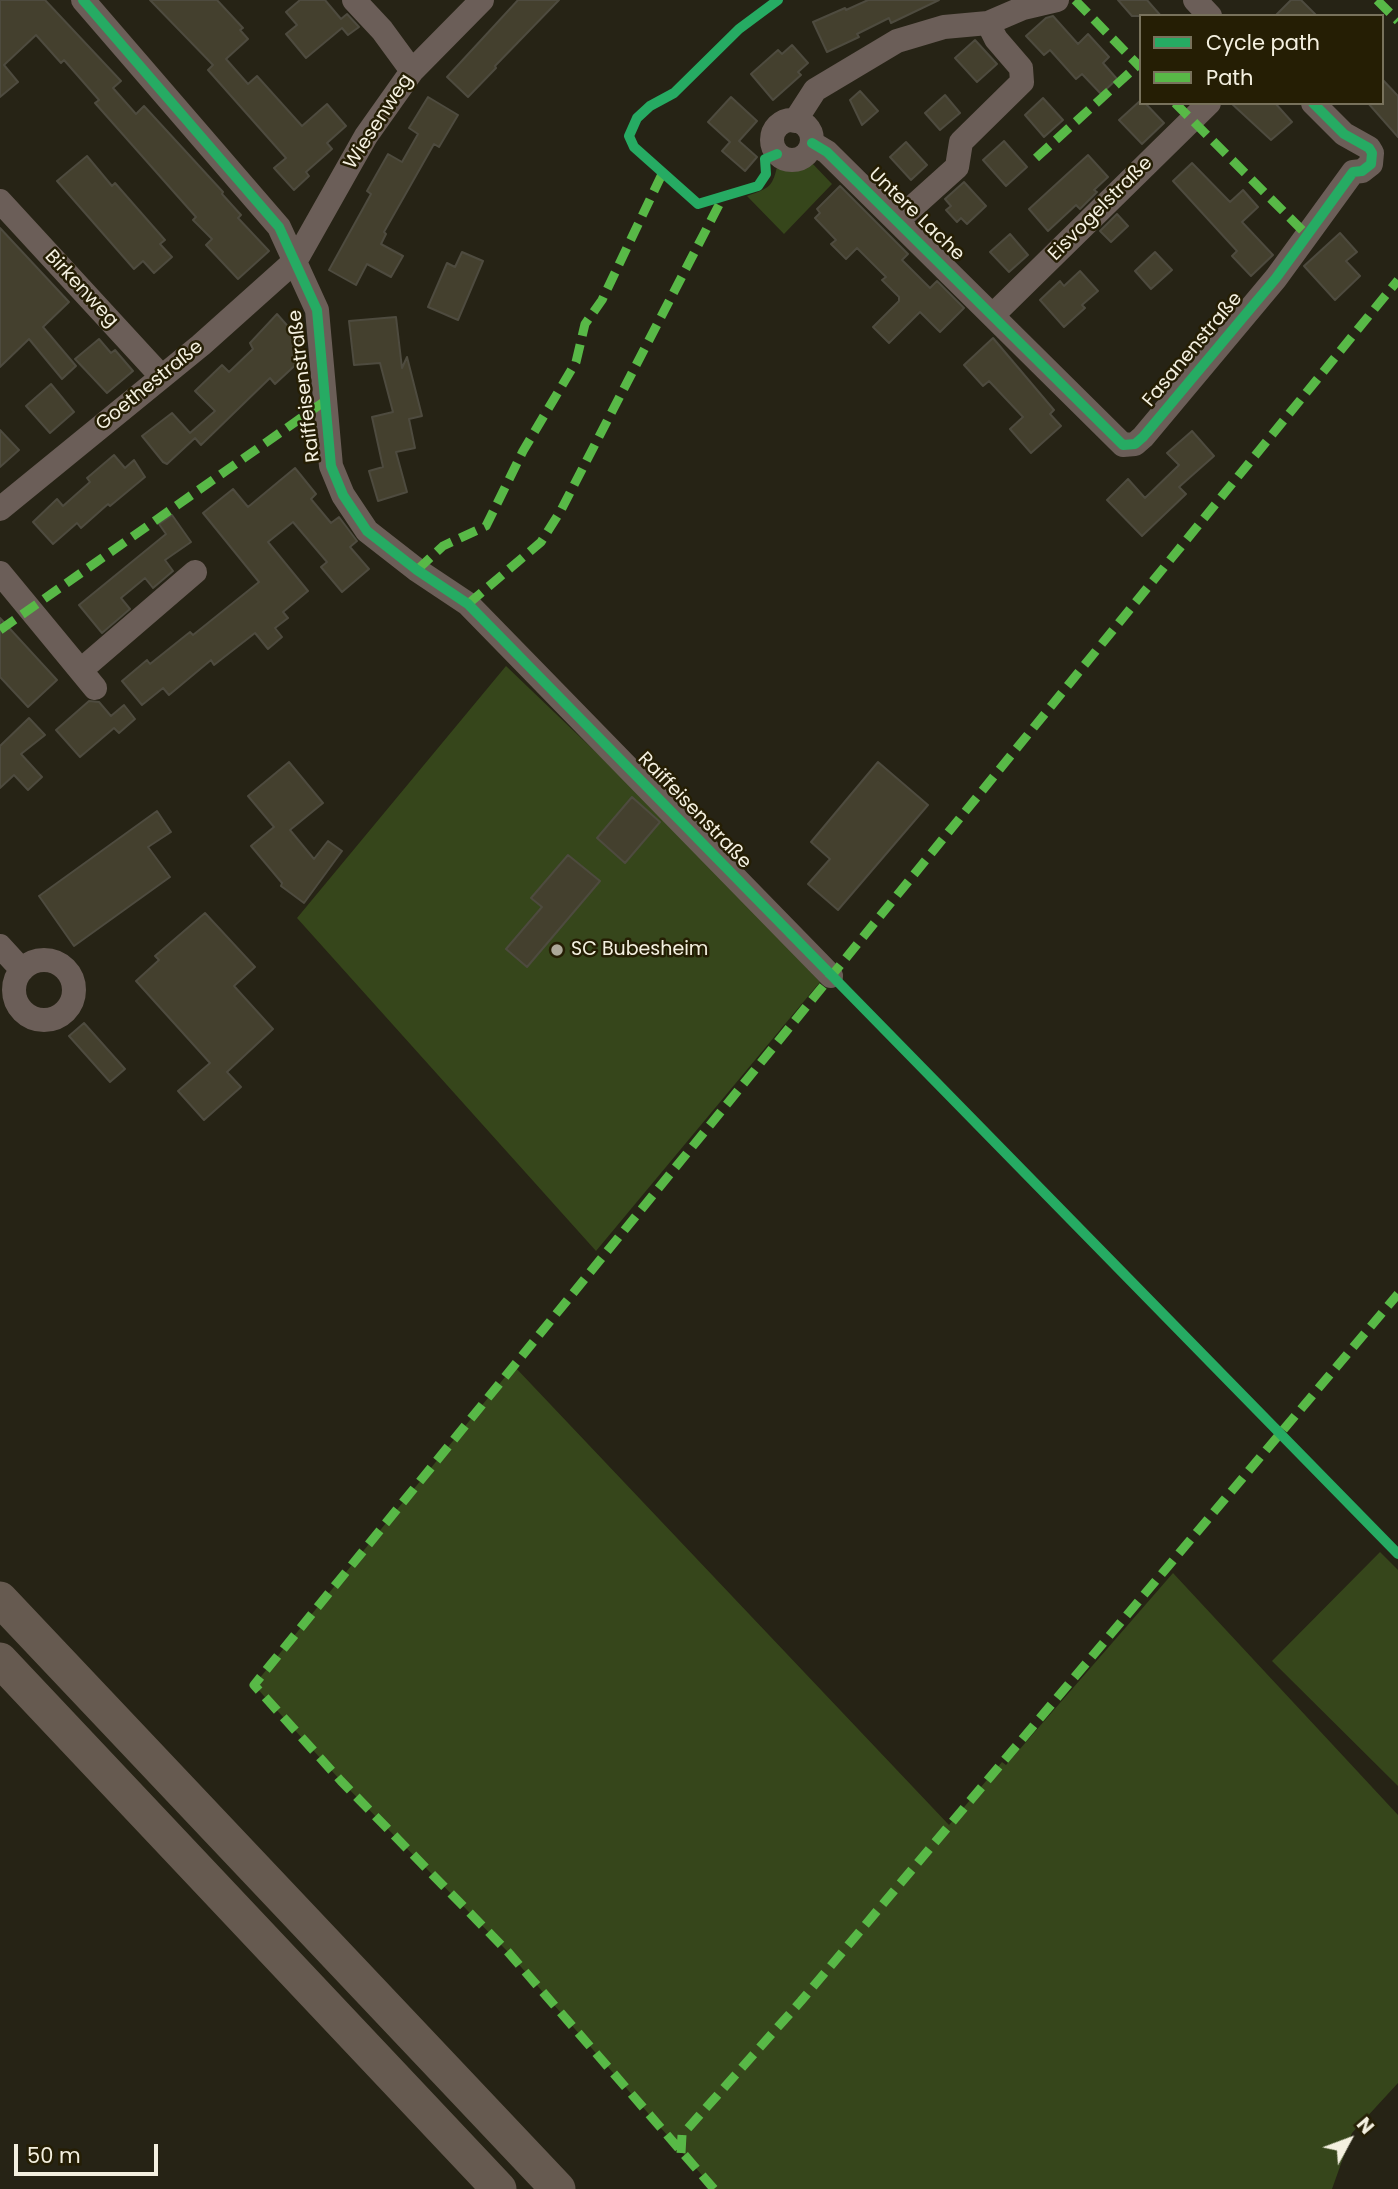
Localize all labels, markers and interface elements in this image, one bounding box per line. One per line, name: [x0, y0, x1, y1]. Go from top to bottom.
legend: [1139, 14, 1384, 105]
text: Cycle path: [1206, 28, 1320, 57]
text: Path: [1206, 63, 1253, 92]
street label: Wiesenweg: [340, 70, 418, 174]
street label: Eisvogelstraße: [1044, 152, 1158, 266]
street label: Untere Lache: [863, 164, 969, 266]
street label: Birkenweg: [39, 246, 123, 332]
street label: Fasanenstraße: [1138, 288, 1248, 412]
street label: Raiffeisenstraße: [284, 308, 326, 464]
street label: Goethestraße: [92, 336, 208, 436]
street label: Raiffeisenstraße: [633, 748, 755, 874]
place label: SC Bubesheim: [571, 939, 708, 961]
marker: SC Bubesheim: [549, 942, 565, 958]
north arrow: [1314, 2105, 1384, 2175]
text: N: [1350, 2112, 1380, 2140]
scale bar: [18, 2130, 161, 2174]
text: 50 m: [27, 2141, 81, 2170]

